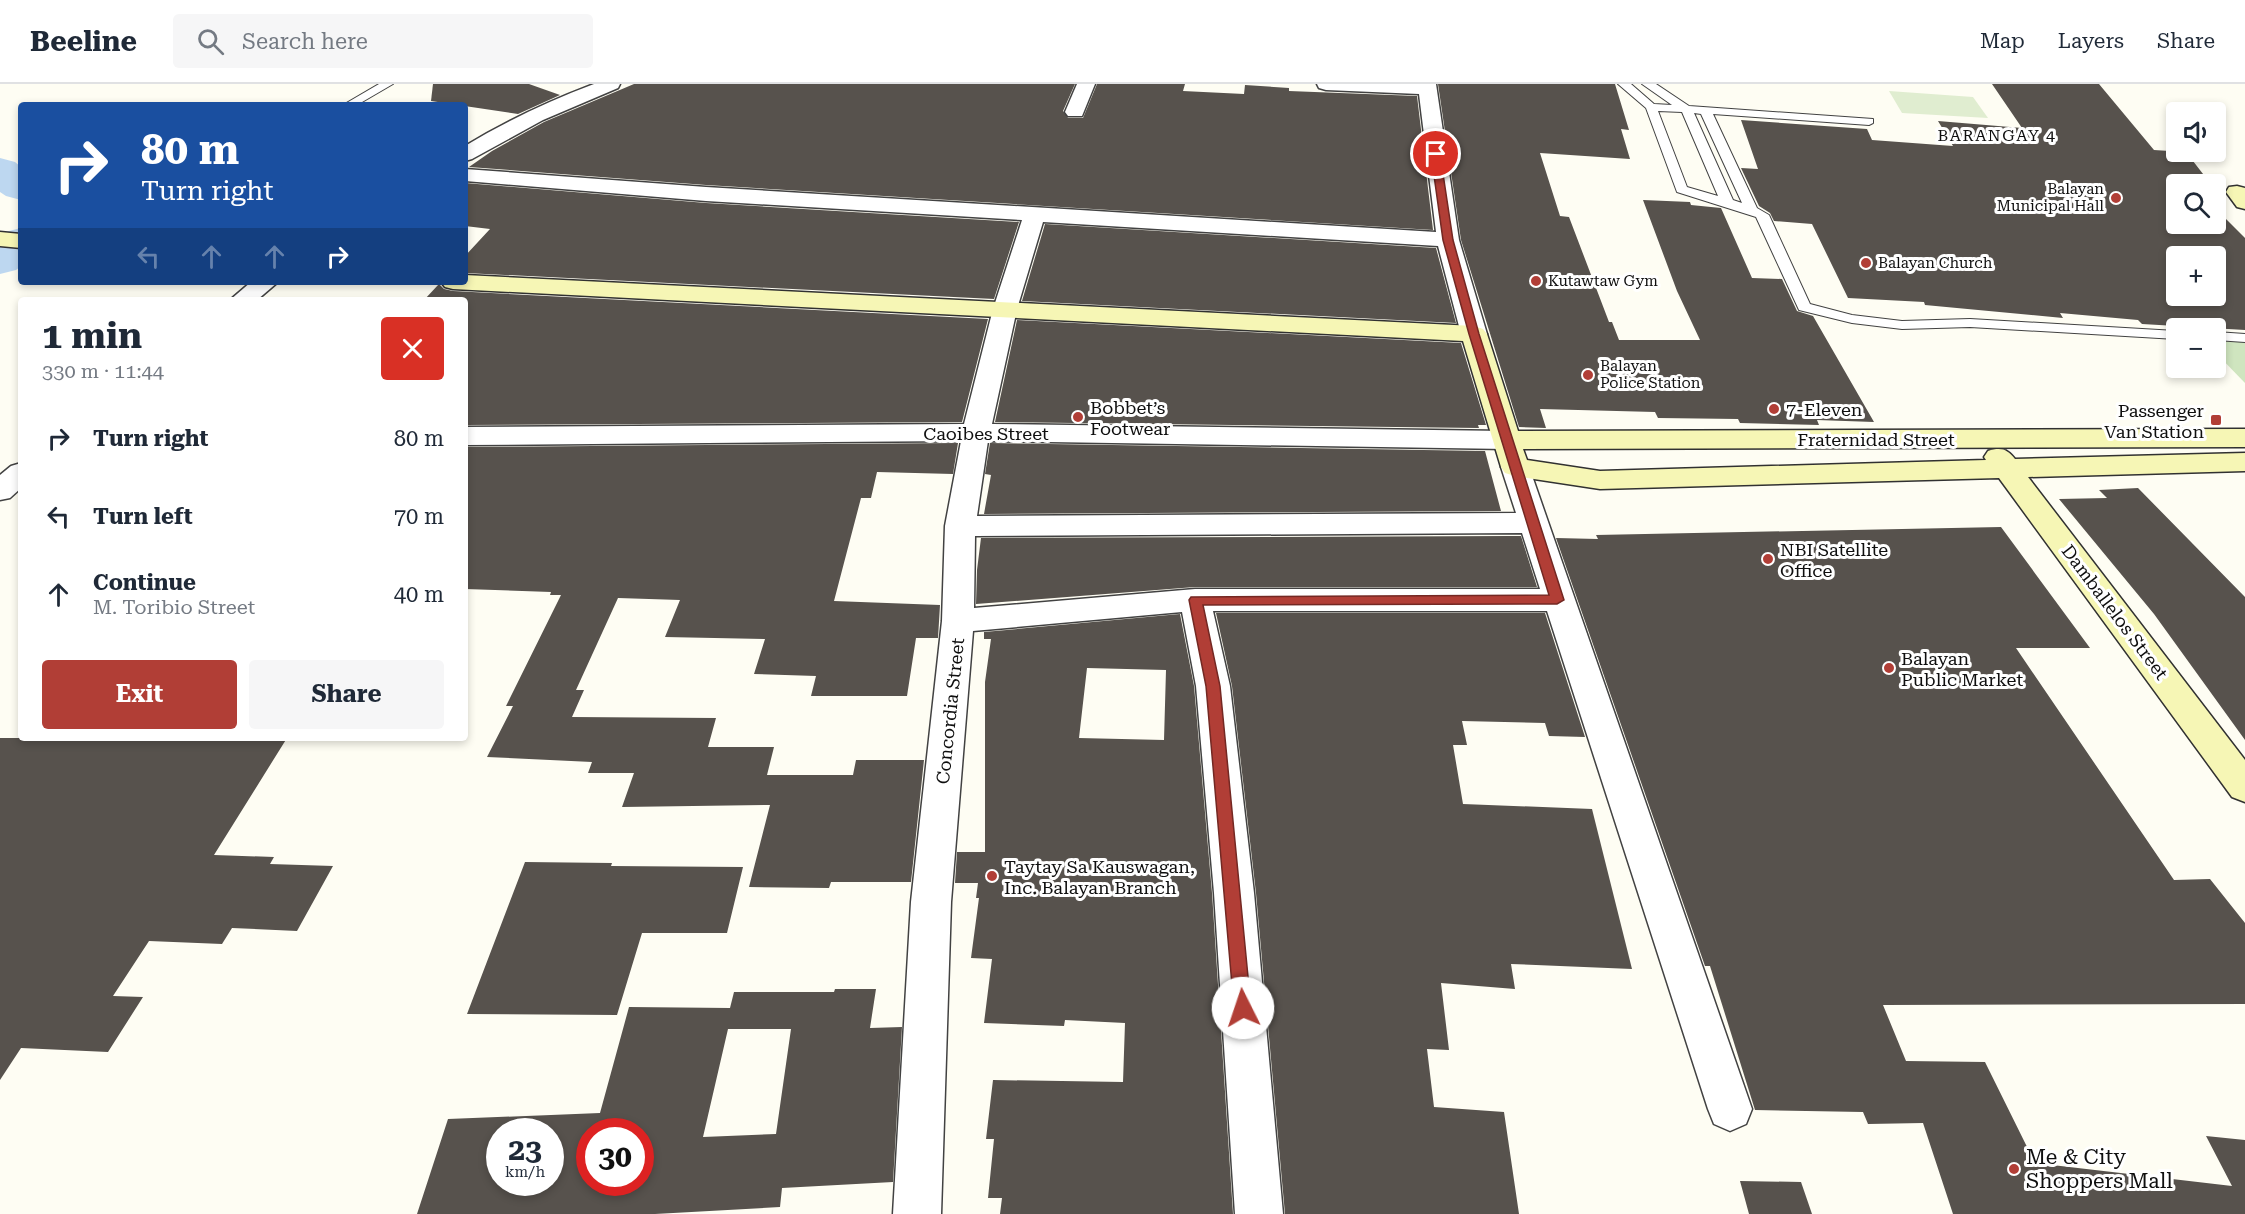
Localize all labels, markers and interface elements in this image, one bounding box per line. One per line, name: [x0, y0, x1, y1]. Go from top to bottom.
search box: [173, 14, 593, 68]
text: Beeline: [30, 25, 137, 58]
icon: search: [194, 25, 227, 58]
text: Search here: [242, 29, 368, 54]
text: Map: [1980, 29, 2025, 53]
text: Layers: [2058, 29, 2124, 53]
text: Share: [2157, 29, 2215, 53]
map controls: [2166, 102, 2226, 378]
button: sound: [2166, 102, 2226, 162]
text: 80 m: [141, 125, 239, 174]
icon: right: [42, 126, 120, 204]
district label: BARANGAY 4: [1938, 126, 2056, 145]
pin: [1410, 128, 1461, 179]
icon: arrive: [1419, 137, 1452, 170]
button: search: [2166, 174, 2226, 234]
text: Turn right: [141, 175, 274, 207]
place label: Balayan Municipal Hall: [1997, 180, 2104, 215]
marker: Balayan Municipal Hall: [2109, 191, 2123, 205]
icon: left: [132, 240, 165, 273]
icon: ahead: [195, 240, 228, 273]
icon: ahead: [258, 240, 291, 273]
icon: right: [321, 240, 354, 273]
button: +: [2166, 246, 2226, 306]
place label: Balayan Church: [1878, 254, 1993, 272]
marker: Balayan Church: [1859, 256, 1873, 270]
place label: Kutawtaw Gym: [1548, 272, 1658, 290]
marker: Kutawtaw Gym: [1529, 274, 1543, 288]
text: 1 min: [42, 315, 142, 357]
button: close: [381, 317, 444, 380]
button: −: [2166, 318, 2226, 378]
place label: Balayan Police Station: [1600, 357, 1701, 392]
text: 330 m · 11:44: [42, 359, 164, 383]
marker: Balayan Police Station: [1581, 368, 1595, 382]
place label: Bobbet’s Footwear: [1090, 397, 1170, 439]
place label: 7-Eleven: [1786, 399, 1863, 420]
place label: Passenger Van Station: [2104, 400, 2204, 442]
marker: 7-Eleven: [1767, 402, 1781, 416]
marker: Bobbet’s Footwear: [1071, 410, 1085, 424]
marker: Passenger Van Station: [2209, 413, 2223, 427]
icon: right: [42, 422, 75, 455]
street label: Caoibes Street: [923, 423, 1049, 444]
text: Turn right: [93, 426, 208, 451]
text: 80 m: [394, 426, 444, 451]
street label: Fraternidad Street: [1797, 429, 1955, 450]
icon: left: [42, 500, 75, 533]
text: Turn left: [93, 504, 193, 529]
text: 70 m: [394, 504, 444, 529]
place label: NBI Satellite Office: [1780, 539, 1888, 581]
street label: Damballelos Street: [2058, 541, 2173, 684]
marker: NBI Satellite Office: [1761, 552, 1775, 566]
text: Continue: [93, 570, 196, 595]
icon: ahead: [42, 578, 75, 611]
text: 40 m: [394, 582, 444, 607]
text: M. Toribio Street: [93, 595, 255, 619]
street label: Concordia Street: [932, 636, 968, 785]
place label: Balayan Public Market: [1901, 648, 2023, 690]
button: Exit: [42, 660, 237, 729]
button: Share: [249, 660, 444, 729]
marker: Balayan Public Market: [1882, 661, 1896, 675]
place label: Taytay Sa Kauswagan, Inc. Balayan Branch: [1004, 856, 1195, 898]
marker: Taytay Sa Kauswagan, Inc. Balayan Branch: [985, 869, 999, 883]
position arrow: [1211, 976, 1275, 1040]
speed limit sign: 30: [576, 1118, 654, 1196]
text: 23: [508, 1132, 542, 1167]
place label: Me & City Shoppers Mall: [2026, 1145, 2173, 1193]
marker: Me & City Shoppers Mall: [2007, 1162, 2021, 1176]
text: km/h: [505, 1163, 545, 1181]

